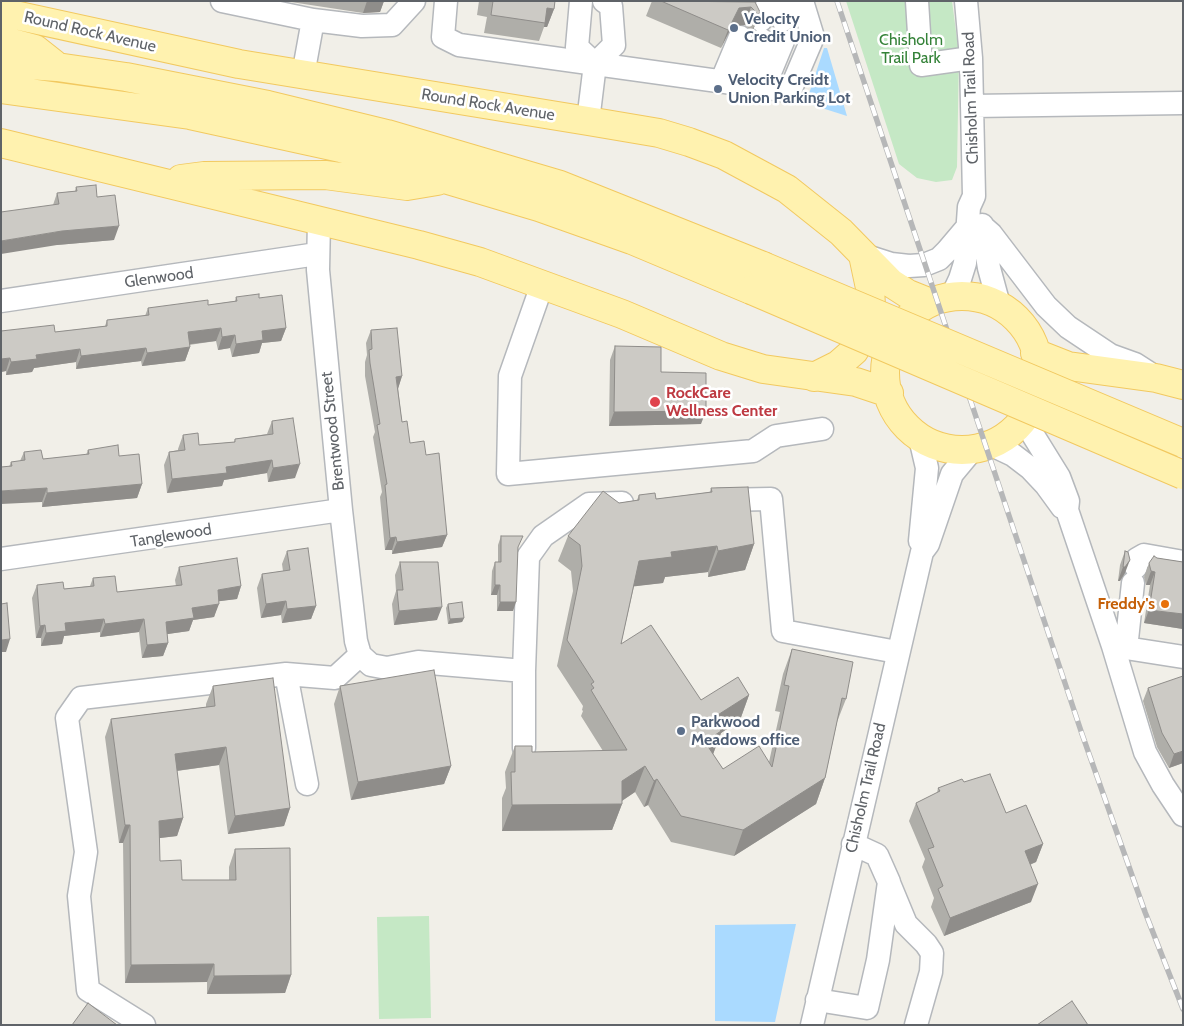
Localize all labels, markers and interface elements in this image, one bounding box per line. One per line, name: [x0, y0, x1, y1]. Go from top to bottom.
street label: Round Rock Avenue: [22, 7, 158, 57]
place label: Velocity Credit Union: [744, 9, 831, 47]
marker: Velocity Credit Union: [728, 22, 740, 34]
park label: Chisholm Trail Park: [879, 30, 943, 68]
street label: Chisholm Trail Road: [959, 31, 983, 165]
place label: Velocity Creidt Union Parking Lot: [728, 70, 851, 108]
marker: Velocity Creidt Union Parking Lot: [712, 83, 724, 95]
street label: Round Rock Avenue: [420, 85, 556, 125]
street label: Glenwood: [123, 264, 195, 292]
street label: Brentwood Street: [317, 371, 349, 491]
place label: RockCare Wellness Center: [666, 383, 777, 421]
marker: RockCare Wellness Center: [648, 395, 662, 409]
street label: Tanglewood: [129, 520, 213, 552]
place label: Freddy's: [1097, 594, 1155, 614]
marker: Freddy's: [1159, 598, 1171, 610]
place label: Parkwood Meadows office: [691, 712, 800, 750]
street label: Chisholm Trail Road: [842, 721, 890, 855]
marker: Parkwood Meadows office: [675, 725, 687, 737]

